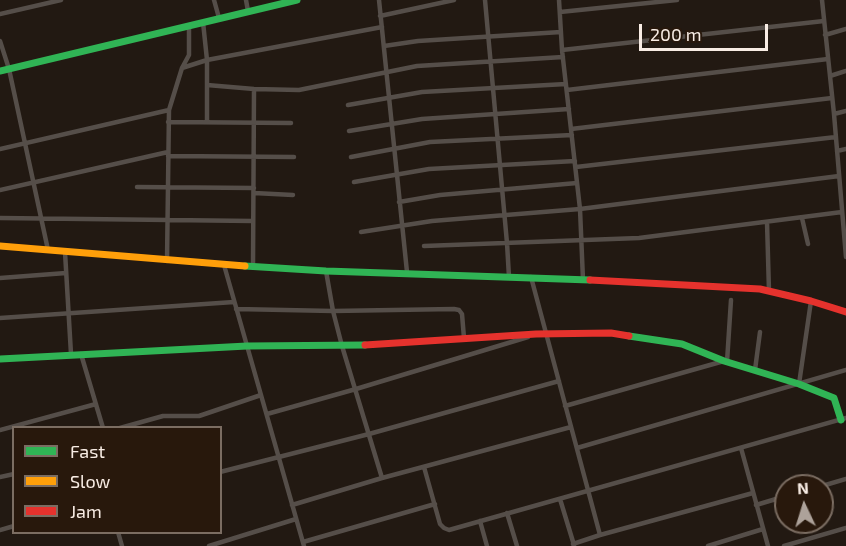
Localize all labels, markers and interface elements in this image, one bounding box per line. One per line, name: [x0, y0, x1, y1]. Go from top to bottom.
scale bar: [642, 12, 771, 50]
text: 200 m: [650, 23, 702, 45]
legend: [12, 426, 222, 534]
text: Fast: [70, 440, 105, 462]
text: Slow: [70, 470, 110, 492]
north arrow: [774, 474, 834, 534]
text: N: [796, 478, 809, 497]
text: Jam: [70, 500, 102, 522]

